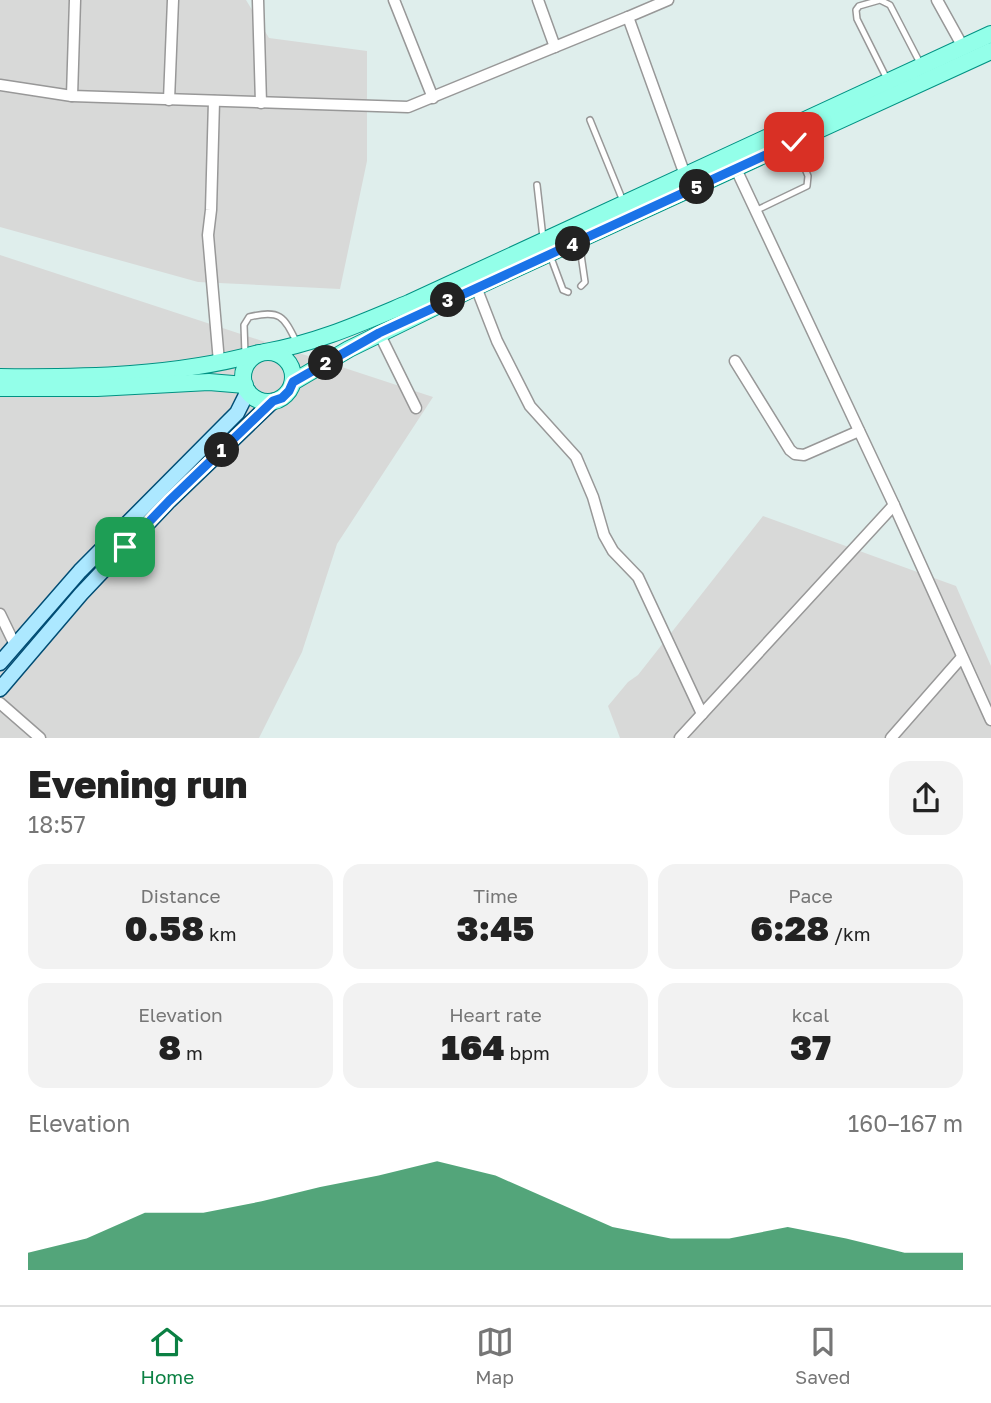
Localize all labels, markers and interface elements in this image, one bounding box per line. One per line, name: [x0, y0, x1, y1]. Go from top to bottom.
pin: [764, 112, 824, 172]
icon: check: [775, 123, 813, 161]
pin: 5: [680, 170, 714, 204]
text: 5: [691, 175, 702, 198]
pin: 4: [556, 226, 590, 262]
text: 4: [567, 232, 578, 255]
pin: 3: [430, 282, 466, 318]
text: 3: [442, 288, 453, 311]
pin: 2: [308, 346, 344, 380]
text: 2: [320, 351, 331, 374]
pin: 1: [204, 433, 240, 468]
text: 1: [217, 438, 226, 461]
pin: [95, 517, 155, 577]
icon: arrive: [106, 528, 144, 566]
text: Evening run: [28, 761, 247, 806]
button: share: [889, 761, 963, 835]
text: 18:57: [28, 810, 86, 838]
text: Distance: [141, 884, 220, 907]
text: Time: [473, 884, 518, 907]
text: Pace: [788, 884, 833, 907]
text: 0.58: [125, 907, 204, 949]
text: 3:45: [457, 907, 534, 949]
text: 6:28: [750, 907, 829, 949]
text: km: [204, 922, 236, 945]
text: /km: [829, 922, 871, 945]
text: Elevation: [138, 1003, 223, 1026]
text: Heart rate: [449, 1003, 542, 1026]
text: kcal: [792, 1003, 829, 1026]
text: 8: [158, 1026, 181, 1068]
text: 164: [441, 1026, 505, 1068]
text: 37: [790, 1026, 831, 1068]
text: m: [181, 1041, 203, 1064]
text: bpm: [505, 1041, 550, 1064]
text: Elevation: [28, 1109, 130, 1137]
text: 160–167 m: [848, 1109, 963, 1137]
tab: Home: [141, 1323, 194, 1388]
tab: Map: [475, 1323, 514, 1388]
tab: Saved: [795, 1323, 850, 1388]

